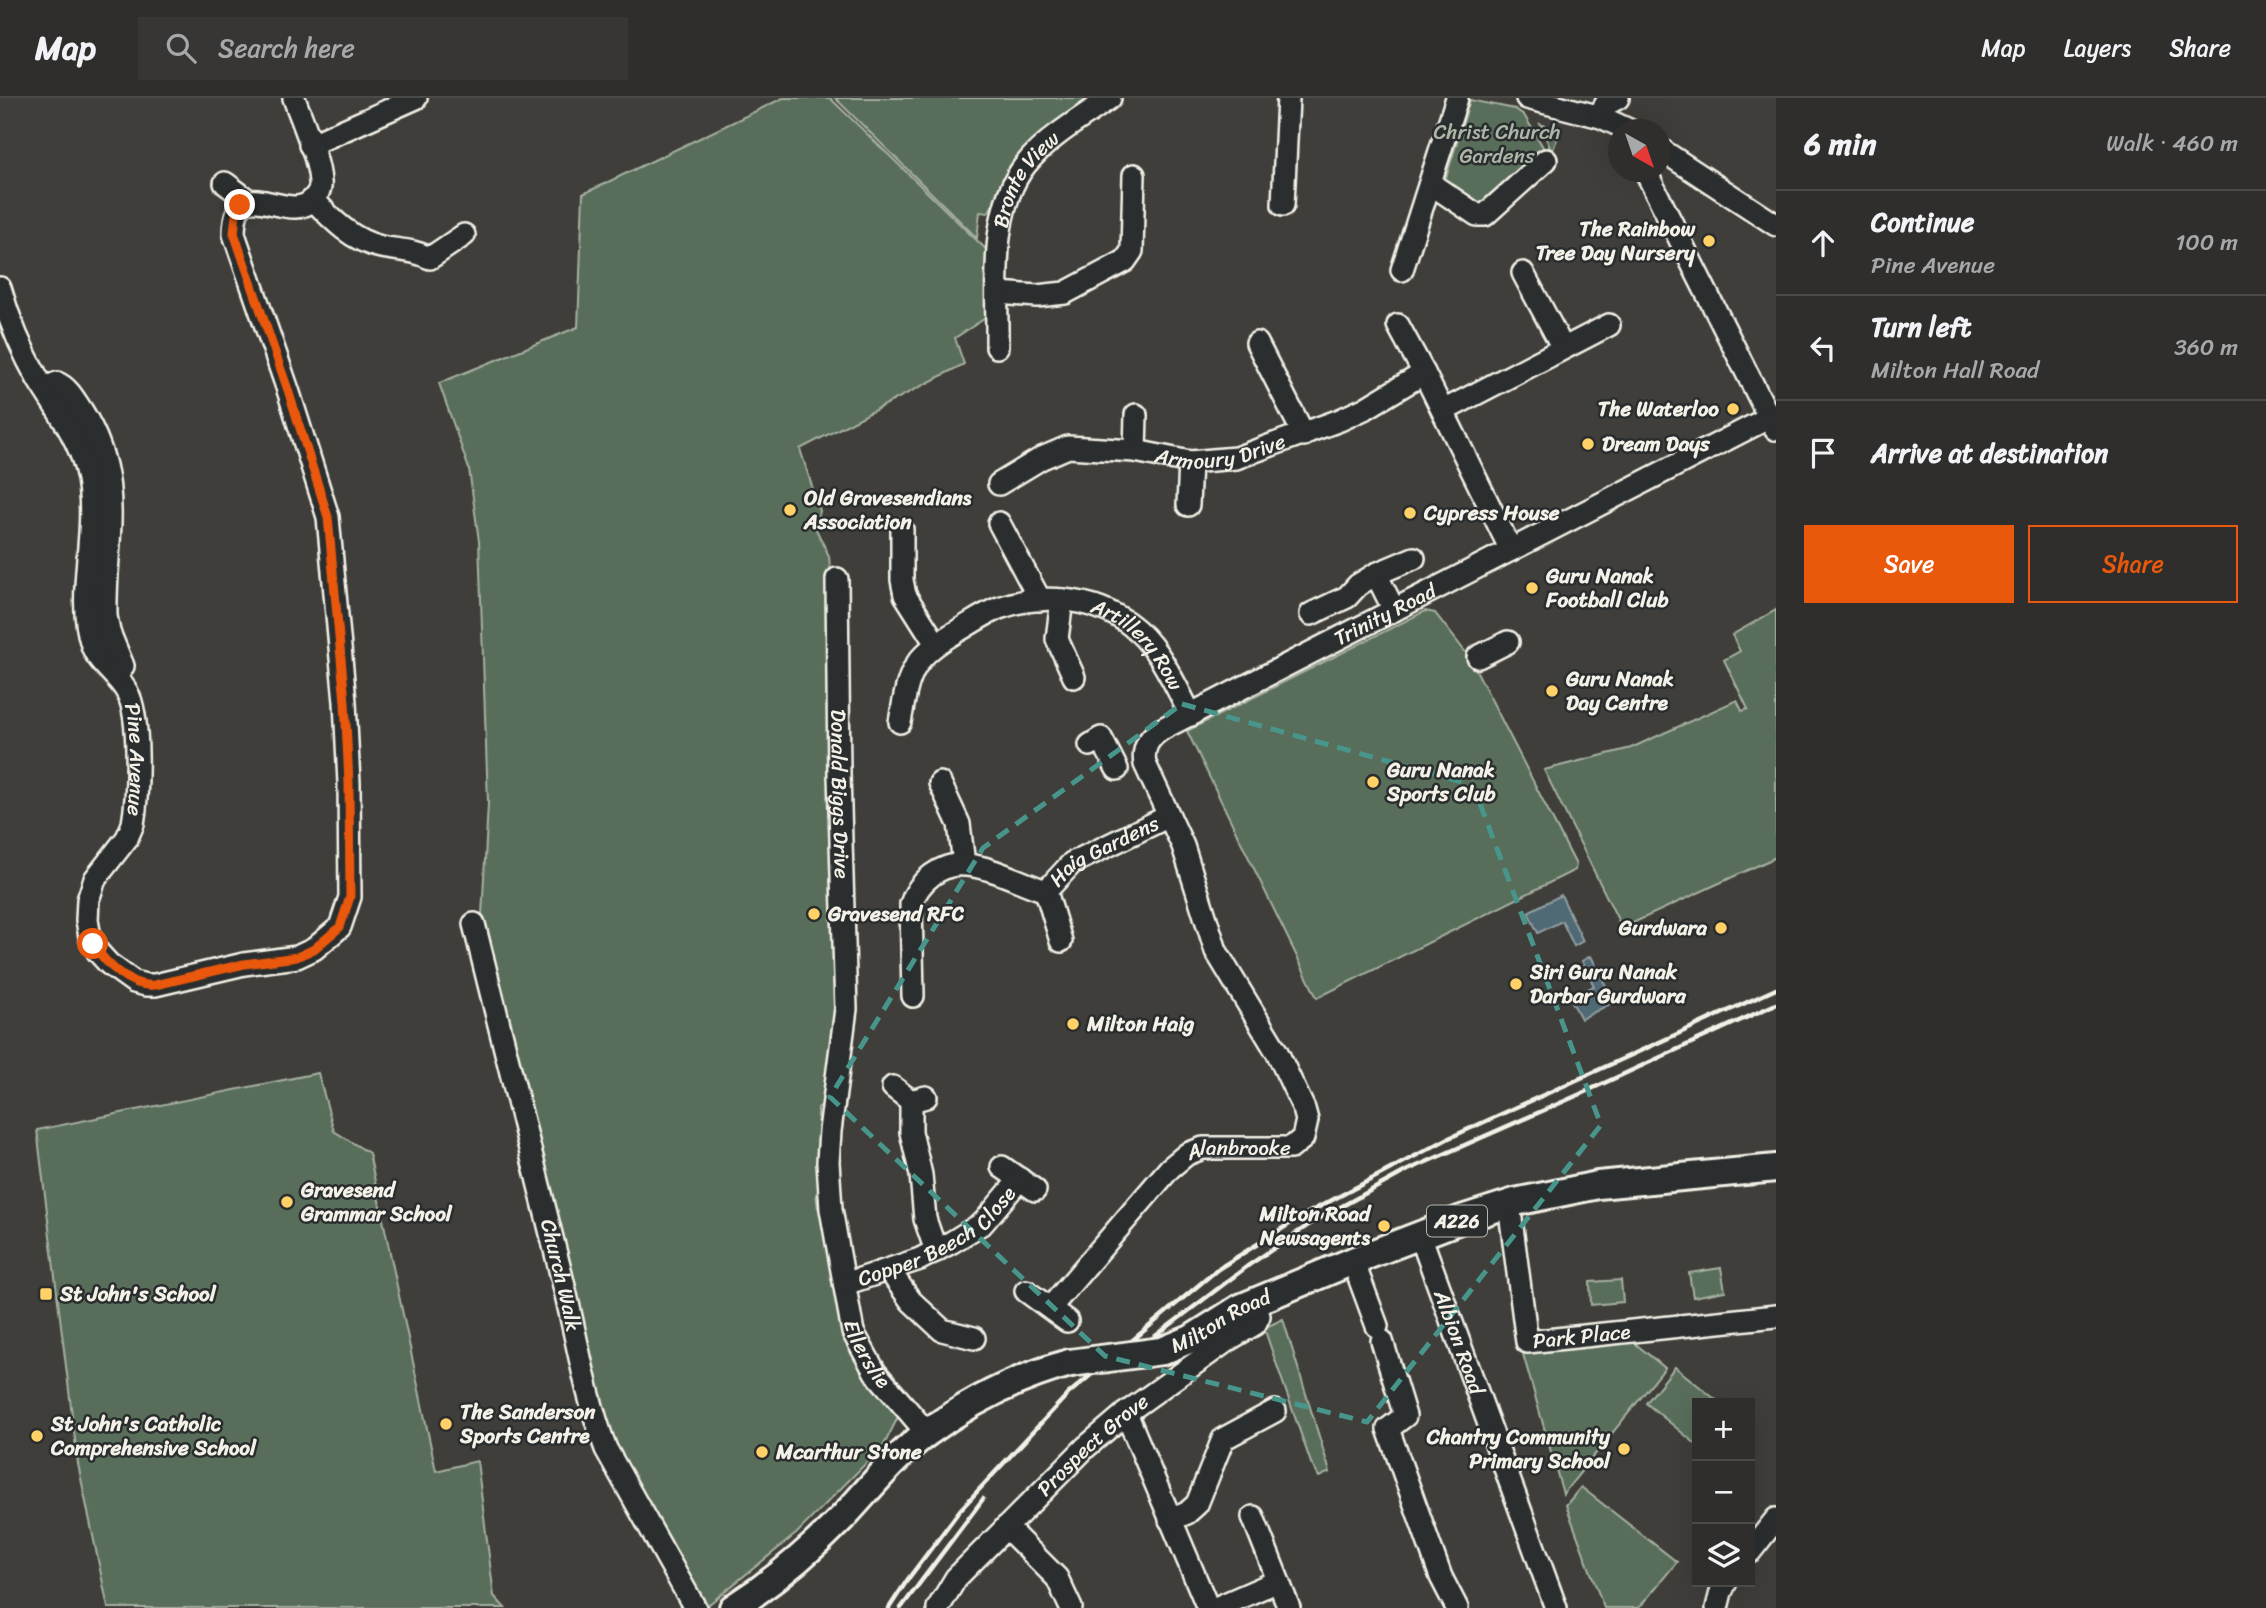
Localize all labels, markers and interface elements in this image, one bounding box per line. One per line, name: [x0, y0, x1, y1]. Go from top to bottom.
search box: [138, 17, 628, 80]
text: Map: [35, 19, 96, 77]
text: Search here: [218, 25, 355, 71]
text: Map: [1981, 27, 2026, 69]
text: Layers: [2064, 27, 2131, 69]
text: Share: [2169, 27, 2231, 69]
icon: search: [162, 29, 200, 67]
park label: Christ Church Gardens: [1433, 113, 1561, 175]
text: 6 min: [1804, 117, 1876, 171]
north arrow: [1608, 119, 1671, 182]
street label: Bronte View: [982, 120, 1068, 231]
text: Walk · 460 m: [2106, 123, 2238, 164]
route end: [224, 189, 255, 220]
text: Continue: [1871, 199, 1974, 245]
place label: The Rainbow Tree Day Nursery: [1536, 210, 1696, 272]
text: 100 m: [2175, 222, 2238, 263]
icon: ahead: [1804, 224, 1842, 262]
marker: The Rainbow Tree Day Nursery: [1701, 233, 1717, 249]
text: Pine Avenue: [1871, 245, 1995, 286]
text: Turn left: [1871, 304, 1971, 350]
text: 360 m: [2174, 327, 2238, 368]
icon: left: [1804, 329, 1842, 367]
text: Milton Hall Road: [1871, 350, 2039, 391]
place label: The Waterloo: [1598, 390, 1719, 428]
marker: The Waterloo: [1725, 401, 1741, 417]
street label: Armoury Drive: [1151, 422, 1291, 481]
place label: Dream Days: [1602, 425, 1711, 463]
text: Arrive at destination: [1871, 430, 2108, 476]
icon: arrive: [1804, 434, 1842, 472]
marker: Dream Days: [1580, 436, 1596, 452]
place label: Old Gravesendians Association: [803, 479, 972, 541]
place label: Cypress House: [1423, 494, 1560, 532]
marker: Old Gravesendians Association: [782, 502, 798, 518]
marker: Cypress House: [1402, 505, 1418, 521]
button: Save: [1804, 525, 2014, 603]
button: Share: [2028, 525, 2238, 603]
place label: Guru Nanak Football Club: [1545, 557, 1669, 619]
street label: Trinity Road: [1327, 571, 1445, 657]
marker: Guru Nanak Football Club: [1524, 580, 1540, 596]
street label: Artillery Row: [1085, 587, 1194, 698]
place label: Guru Nanak Day Centre: [1565, 660, 1674, 722]
marker: Guru Nanak Day Centre: [1544, 683, 1560, 699]
street label: Pine Avenue: [113, 699, 156, 818]
street label: Donald Biggs Drive: [819, 709, 861, 880]
place label: Guru Nanak Sports Club: [1386, 751, 1496, 813]
marker: Guru Nanak Sports Club: [1365, 774, 1381, 790]
street label: Haig Gardens: [1039, 804, 1166, 896]
place label: Gravesend RFC: [827, 895, 965, 933]
marker: Gravesend RFC: [806, 906, 822, 922]
place label: Gurdwara: [1618, 909, 1707, 947]
marker: Gurdwara: [1713, 920, 1729, 936]
route start: [77, 928, 108, 959]
place label: Siri Guru Nanak Darbar Gurdwara: [1529, 953, 1687, 1015]
marker: Siri Guru Nanak Darbar Gurdwara: [1508, 976, 1524, 992]
place label: Milton Haig: [1086, 1005, 1195, 1043]
marker: Milton Haig: [1065, 1016, 1081, 1032]
street label: Alanbrooke: [1180, 1129, 1291, 1172]
place label: Gravesend Grammar School: [300, 1171, 453, 1233]
street label: Copper Beech Close: [852, 1177, 1026, 1298]
marker: Gravesend Grammar School: [279, 1194, 295, 1210]
place label: Milton Road Newsagents: [1259, 1195, 1372, 1257]
road number: A226: [1427, 1205, 1487, 1236]
street label: Church Walk: [529, 1215, 593, 1335]
marker: Milton Road Newsagents: [1376, 1218, 1392, 1234]
place label: St John's School: [59, 1275, 217, 1313]
street label: Milton Road: [1165, 1277, 1278, 1364]
street label: Albion Road: [1422, 1283, 1496, 1402]
marker: St John's School: [38, 1286, 54, 1302]
street label: Park Place: [1531, 1312, 1632, 1360]
street label: Ellerslie: [832, 1317, 901, 1398]
street label: Prospect Grove: [1027, 1383, 1157, 1506]
place label: The Sanderson Sports Centre: [459, 1393, 596, 1455]
map controls: [1692, 1398, 1755, 1587]
button: +: [1692, 1398, 1755, 1461]
place label: St John's Catholic Comprehensive School: [50, 1405, 257, 1467]
marker: The Sanderson Sports Centre: [438, 1416, 454, 1432]
place label: Chantry Community Primary School: [1426, 1418, 1611, 1480]
marker: St John's Catholic Comprehensive School: [29, 1428, 45, 1444]
place label: Mcarthur Stone: [775, 1433, 922, 1471]
marker: Chantry Community Primary School: [1616, 1441, 1632, 1457]
marker: Mcarthur Stone: [754, 1444, 770, 1460]
button: −: [1692, 1461, 1755, 1524]
button: layers: [1692, 1524, 1755, 1587]

